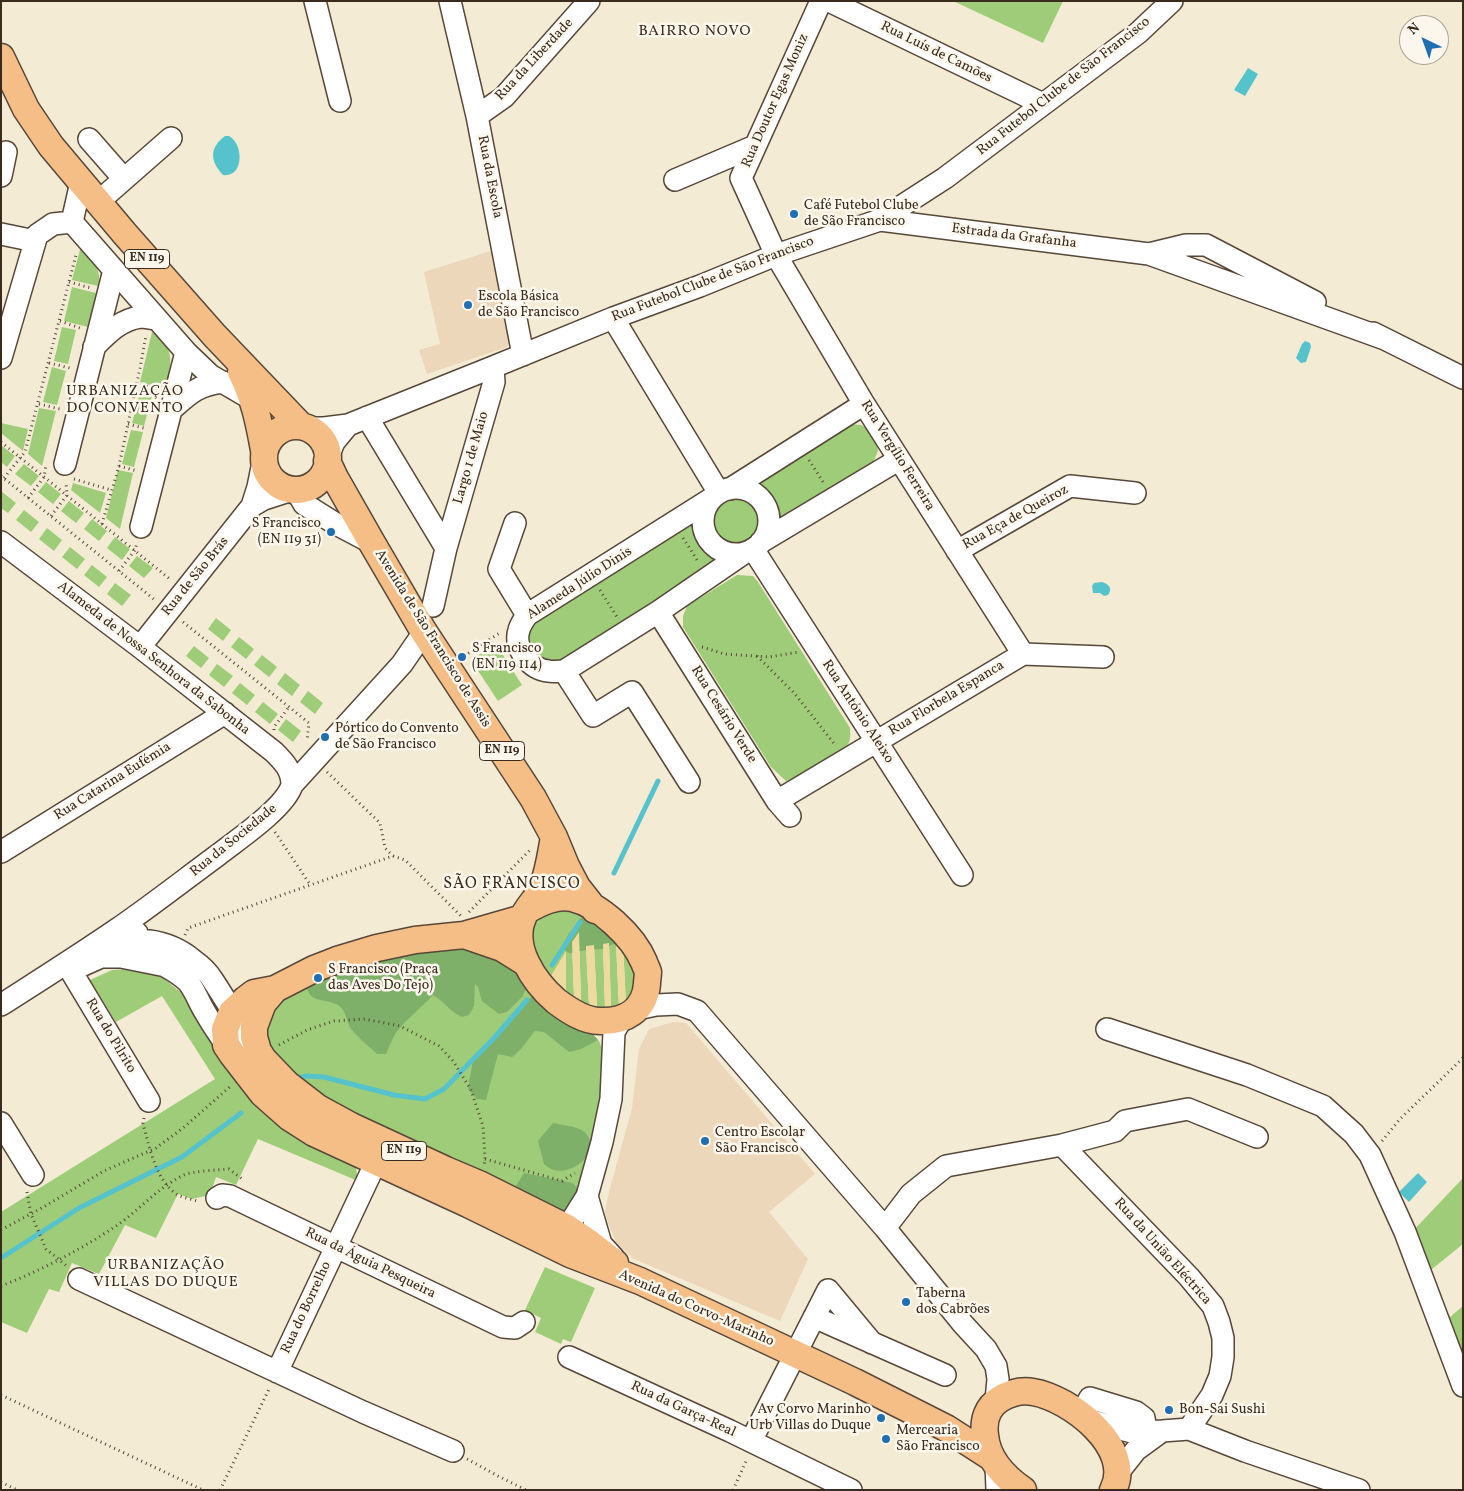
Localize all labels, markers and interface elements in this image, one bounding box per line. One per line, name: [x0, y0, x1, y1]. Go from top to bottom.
street label: Rua Futebol Clube de São Francisco: [974, 14, 1154, 160]
street label: Rua da Liberdade: [493, 15, 577, 105]
north arrow: [1399, 15, 1449, 65]
street label: Rua Luís de Camões: [878, 19, 994, 87]
text: N: [1404, 19, 1424, 40]
district label: BAIRRO NOVO: [637, 23, 753, 41]
street label: Rua Doutor Egas Moniz: [739, 31, 813, 171]
street label: Rua da Escola: [473, 134, 505, 220]
place label: Café Futebol Clube de São Francisco: [804, 198, 919, 230]
marker: Café Futebol Clube de São Francisco: [788, 208, 800, 220]
street label: Estrada da Grafanha: [950, 221, 1078, 253]
street label: Rua Futebol Clube de São Francisco: [609, 234, 817, 326]
road number: EN 119: [124, 250, 170, 268]
place label: Escola Básica de São Francisco: [478, 289, 579, 322]
marker: Escola Básica de São Francisco: [462, 299, 474, 311]
district label: URBANIZAÇÃO DO CONVENTO: [65, 383, 185, 418]
street label: Rua Vergílio Ferreira: [856, 398, 938, 514]
street label: Largo 1 de Maio: [451, 410, 493, 506]
street label: Rua Eça de Queiroz: [960, 482, 1072, 554]
place label: S Francisco (EN 119 31): [252, 516, 321, 548]
marker: S Francisco (EN 119 31): [325, 526, 337, 538]
street label: Rua de São Brás: [159, 534, 233, 620]
street label: Alameda Júlio Dinis: [524, 544, 636, 624]
street label: Avenida de São Francisco de Assis: [370, 547, 494, 731]
street label: Alameda de Nossa Senhora da Sabonha: [53, 579, 253, 739]
place label: S Francisco (EN 119 114): [472, 641, 542, 674]
marker: S Francisco (EN 119 114): [456, 651, 468, 663]
street label: Rua António Aleixo: [817, 657, 897, 767]
street label: Rua Florbela Espanca: [886, 658, 1008, 740]
street label: Rua Cesário Verde: [686, 663, 760, 767]
place label: Pórtico do Convento de São Francisco: [335, 721, 459, 754]
marker: Pórtico do Convento de São Francisco: [319, 731, 331, 743]
street label: Rua Catarina Eufémia: [51, 739, 175, 825]
road number: EN 119: [480, 741, 524, 760]
street label: Rua da Sociedade: [187, 801, 281, 881]
district label: SÃO FRANCISCO: [442, 875, 582, 895]
place label: S Francisco (Praça das Aves Do Tejo): [328, 962, 438, 994]
marker: S Francisco (Praça das Aves Do Tejo): [312, 972, 324, 984]
street label: Rua do Pilrito: [81, 996, 139, 1076]
place label: Centro Escolar São Francisco: [715, 1125, 805, 1158]
marker: Centro Escolar São Francisco: [699, 1135, 711, 1147]
road number: EN 119: [382, 1142, 426, 1160]
street label: Rua da União Eléctrica: [1110, 1195, 1214, 1309]
street label: Rua da Águia Pesqueira: [302, 1225, 438, 1303]
district label: URBANIZAÇÃO VILLAS DO DUQUE: [91, 1257, 241, 1292]
street label: Rua do Borrelho: [278, 1259, 336, 1357]
street label: Avenida do Corvo-Marinho: [616, 1267, 776, 1351]
place label: Taberna dos Cabrões: [916, 1286, 990, 1318]
marker: Taberna dos Cabrões: [900, 1296, 912, 1308]
street label: Rua da Garça-Real: [628, 1378, 738, 1442]
place label: Av Corvo Marinho Urb Villas do Duque: [750, 1402, 871, 1434]
place label: Bon-Sai Sushi: [1179, 1402, 1265, 1418]
marker: Bon-Sai Sushi: [1163, 1404, 1175, 1416]
marker: Av Corvo Marinho Urb Villas do Duque: [875, 1412, 887, 1424]
place label: Mercearia São Francisco: [896, 1423, 980, 1455]
marker: Mercearia São Francisco: [880, 1433, 892, 1445]

